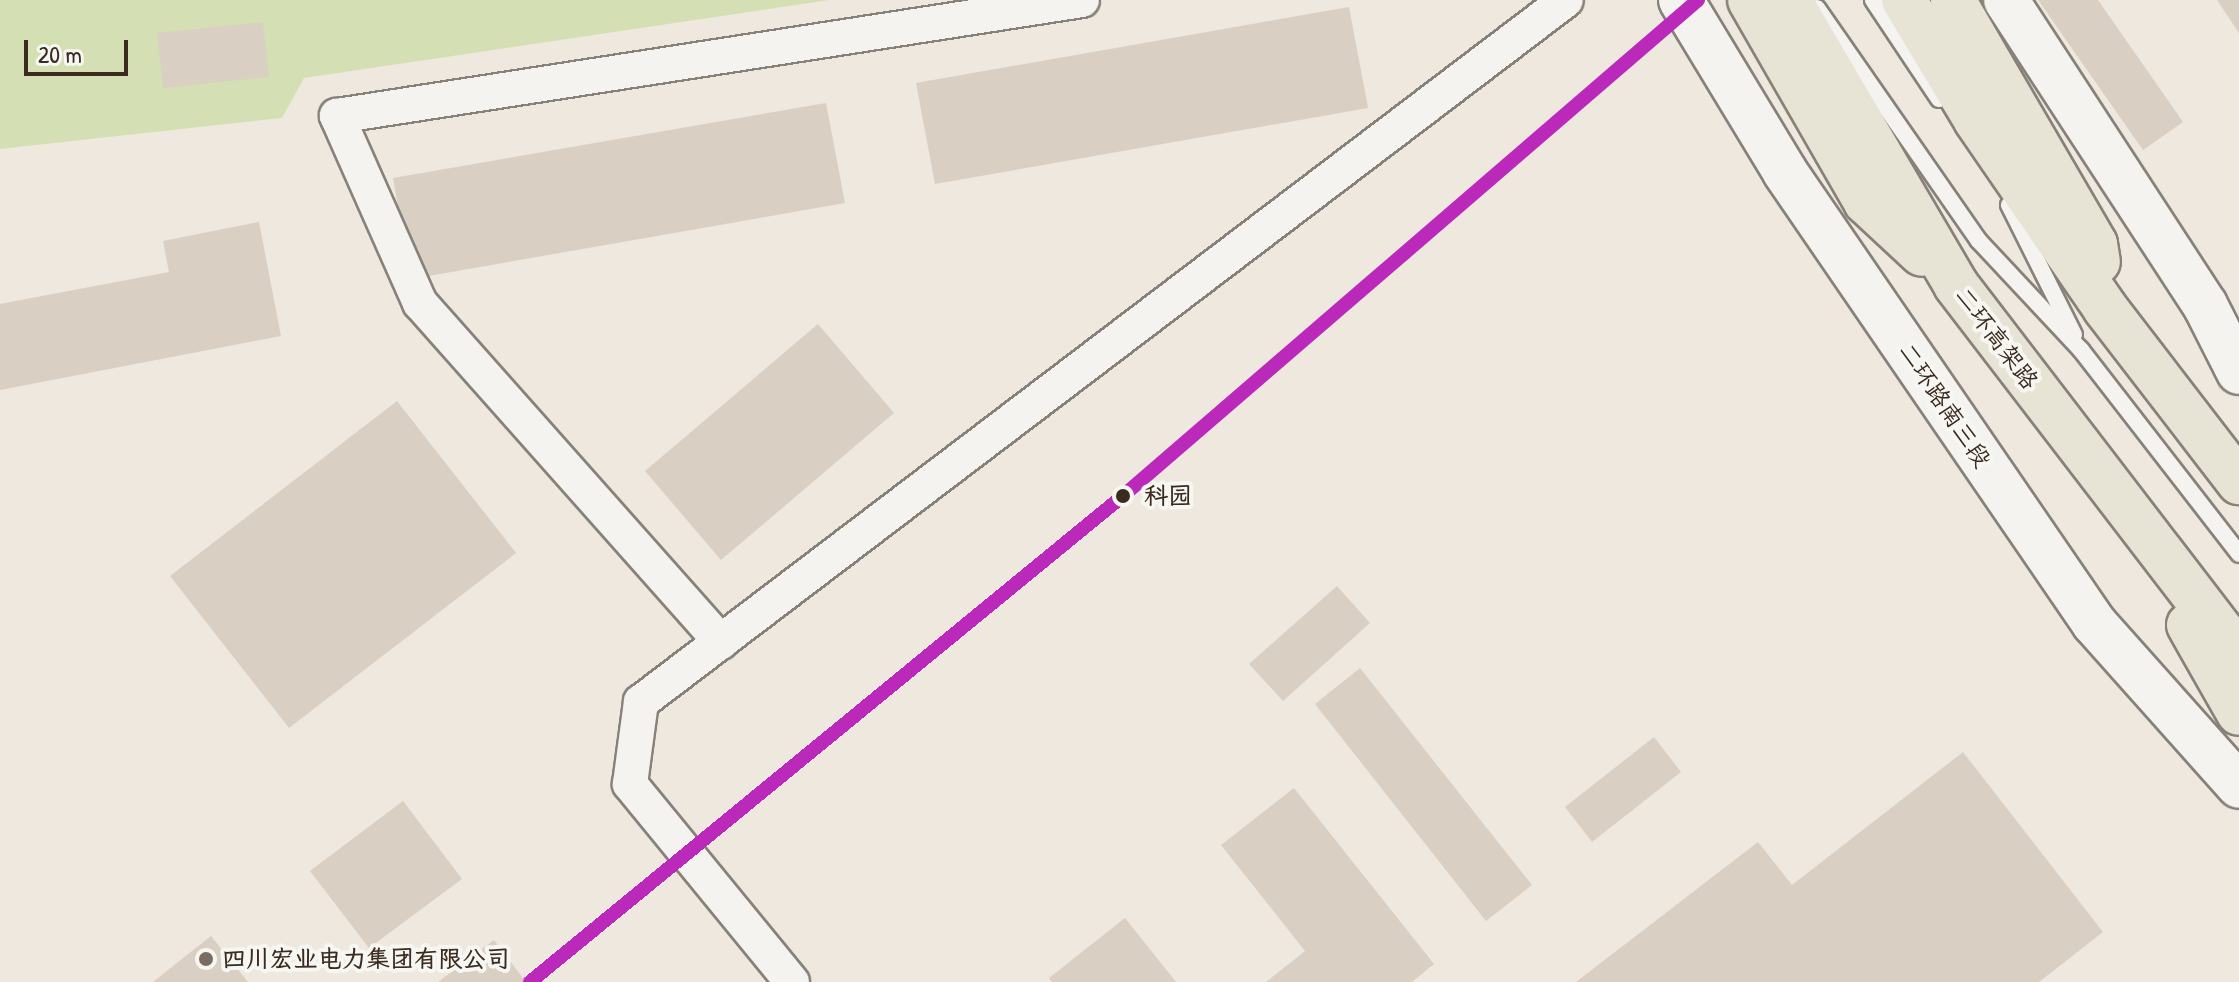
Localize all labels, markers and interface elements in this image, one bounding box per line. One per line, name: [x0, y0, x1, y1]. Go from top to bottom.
scale bar: [28, 24, 132, 74]
text: 20 m: [38, 38, 82, 70]
street label: 二环高架路: [1949, 281, 2045, 395]
street label: 二环路南三段: [1893, 337, 1997, 473]
marker: 科园: [1109, 482, 1137, 510]
place label: 科园: [1144, 482, 1192, 510]
place label: 四川宏业电力集团有限公司: [222, 945, 510, 973]
marker: 四川宏业电力集团有限公司: [197, 950, 215, 968]

